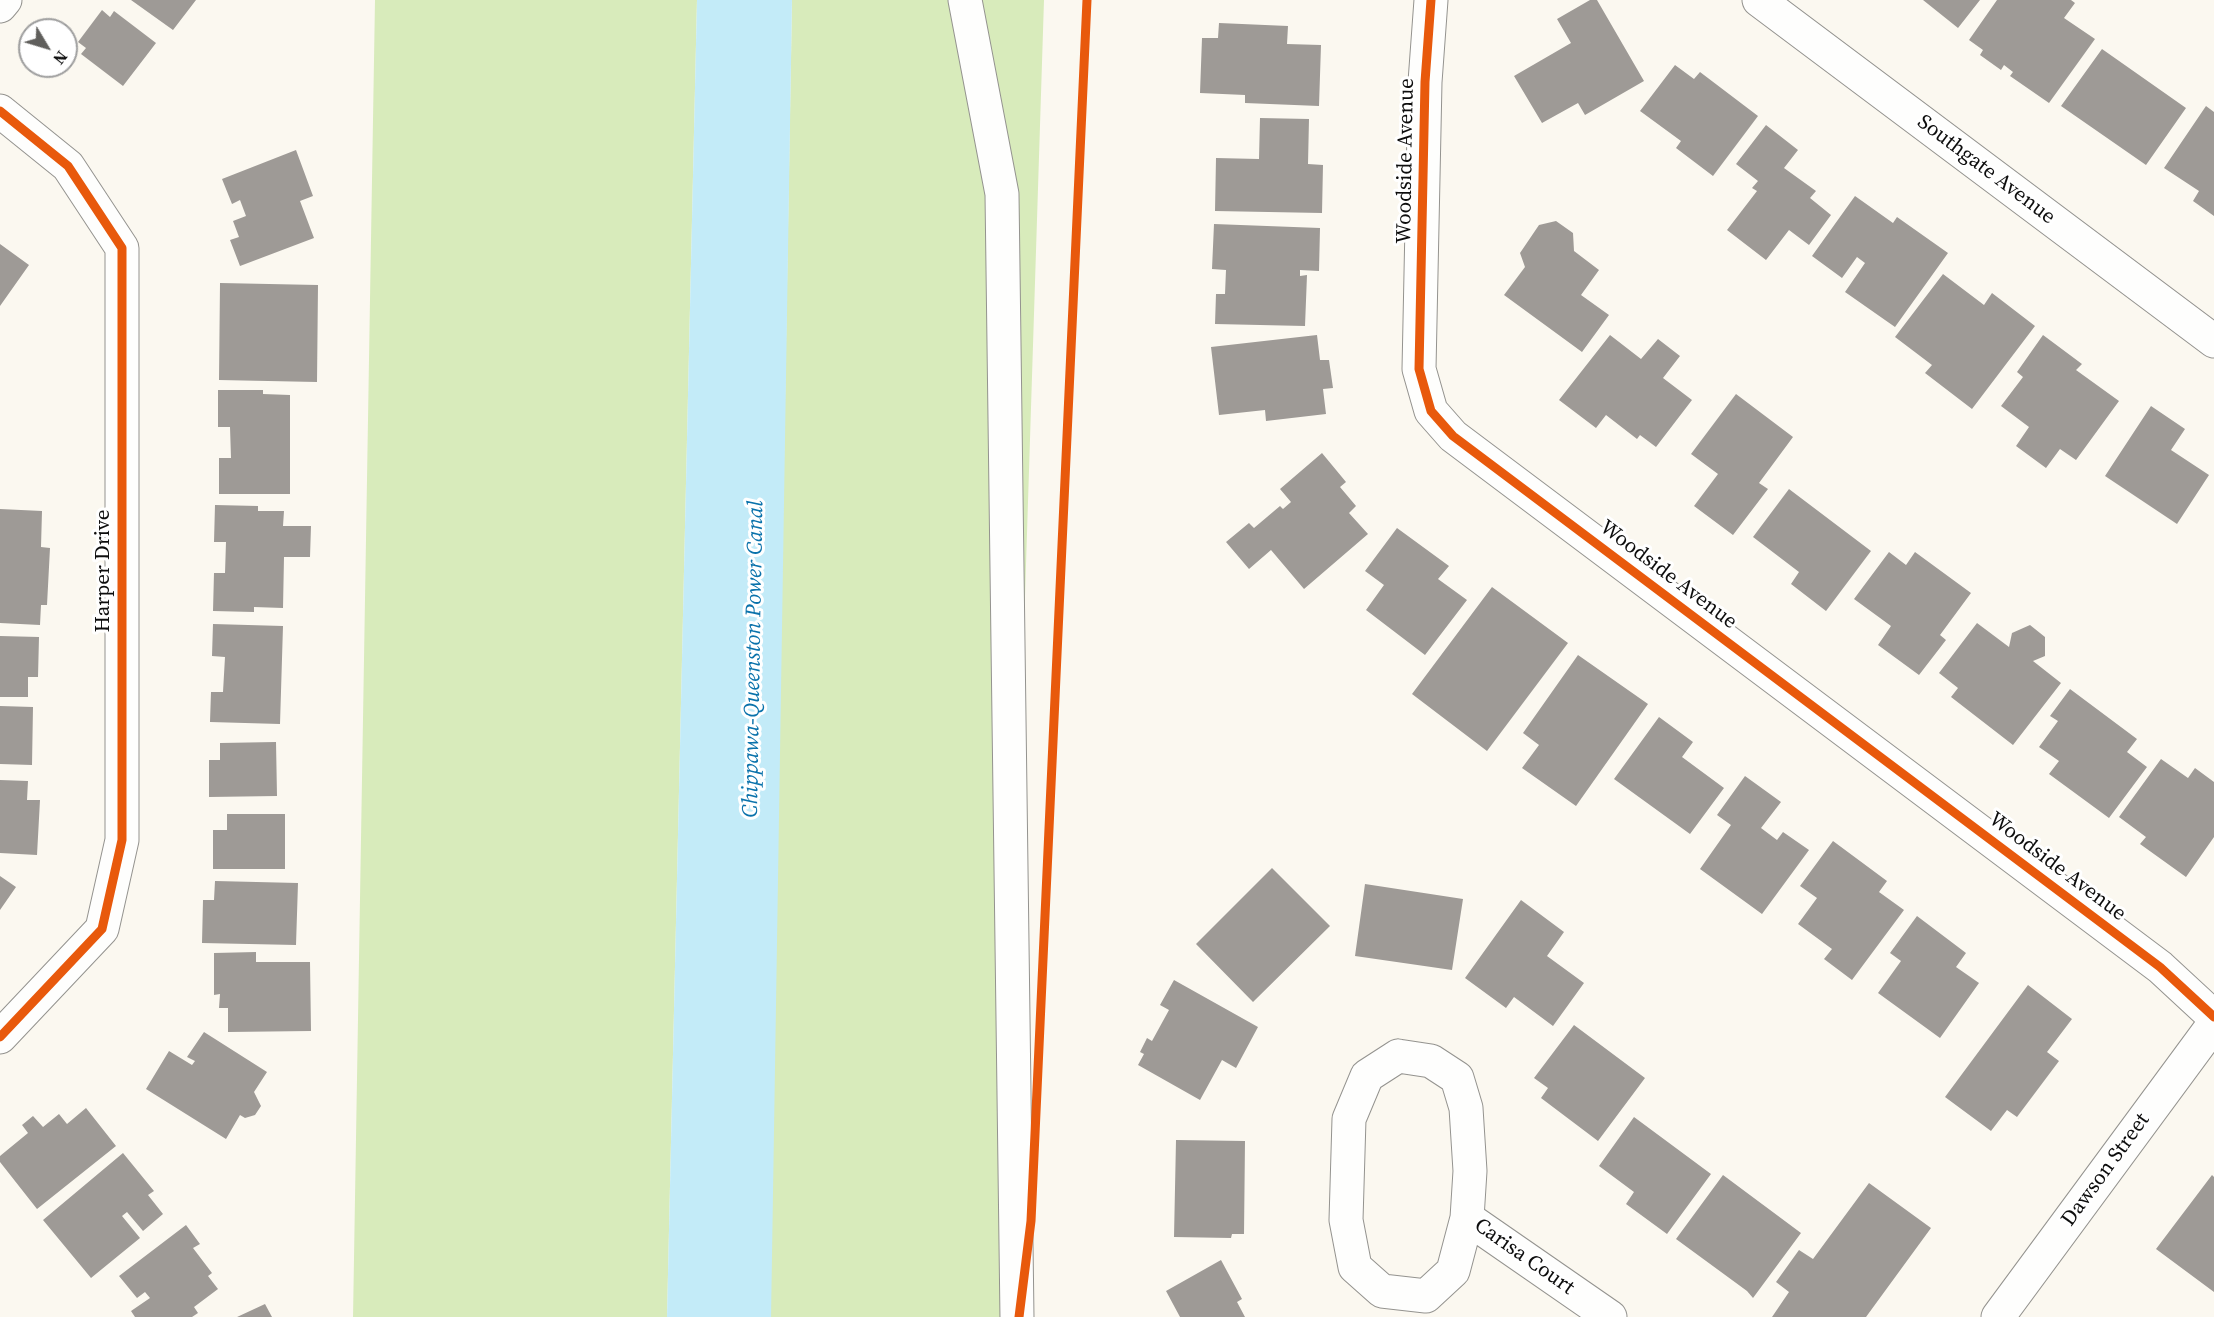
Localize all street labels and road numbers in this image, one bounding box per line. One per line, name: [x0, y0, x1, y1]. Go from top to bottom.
street label: Woodside Avenue: [1392, 78, 1420, 244]
street label: Southgate Avenue: [1912, 110, 2060, 230]
street label: Harper Drive: [91, 510, 117, 632]
street label: Woodside Avenue: [1594, 515, 1742, 635]
street label: Woodside Avenue: [1983, 807, 2131, 927]
street label: Dawson Street: [2057, 1109, 2155, 1231]
street label: Carisa Court: [1469, 1213, 1579, 1301]

